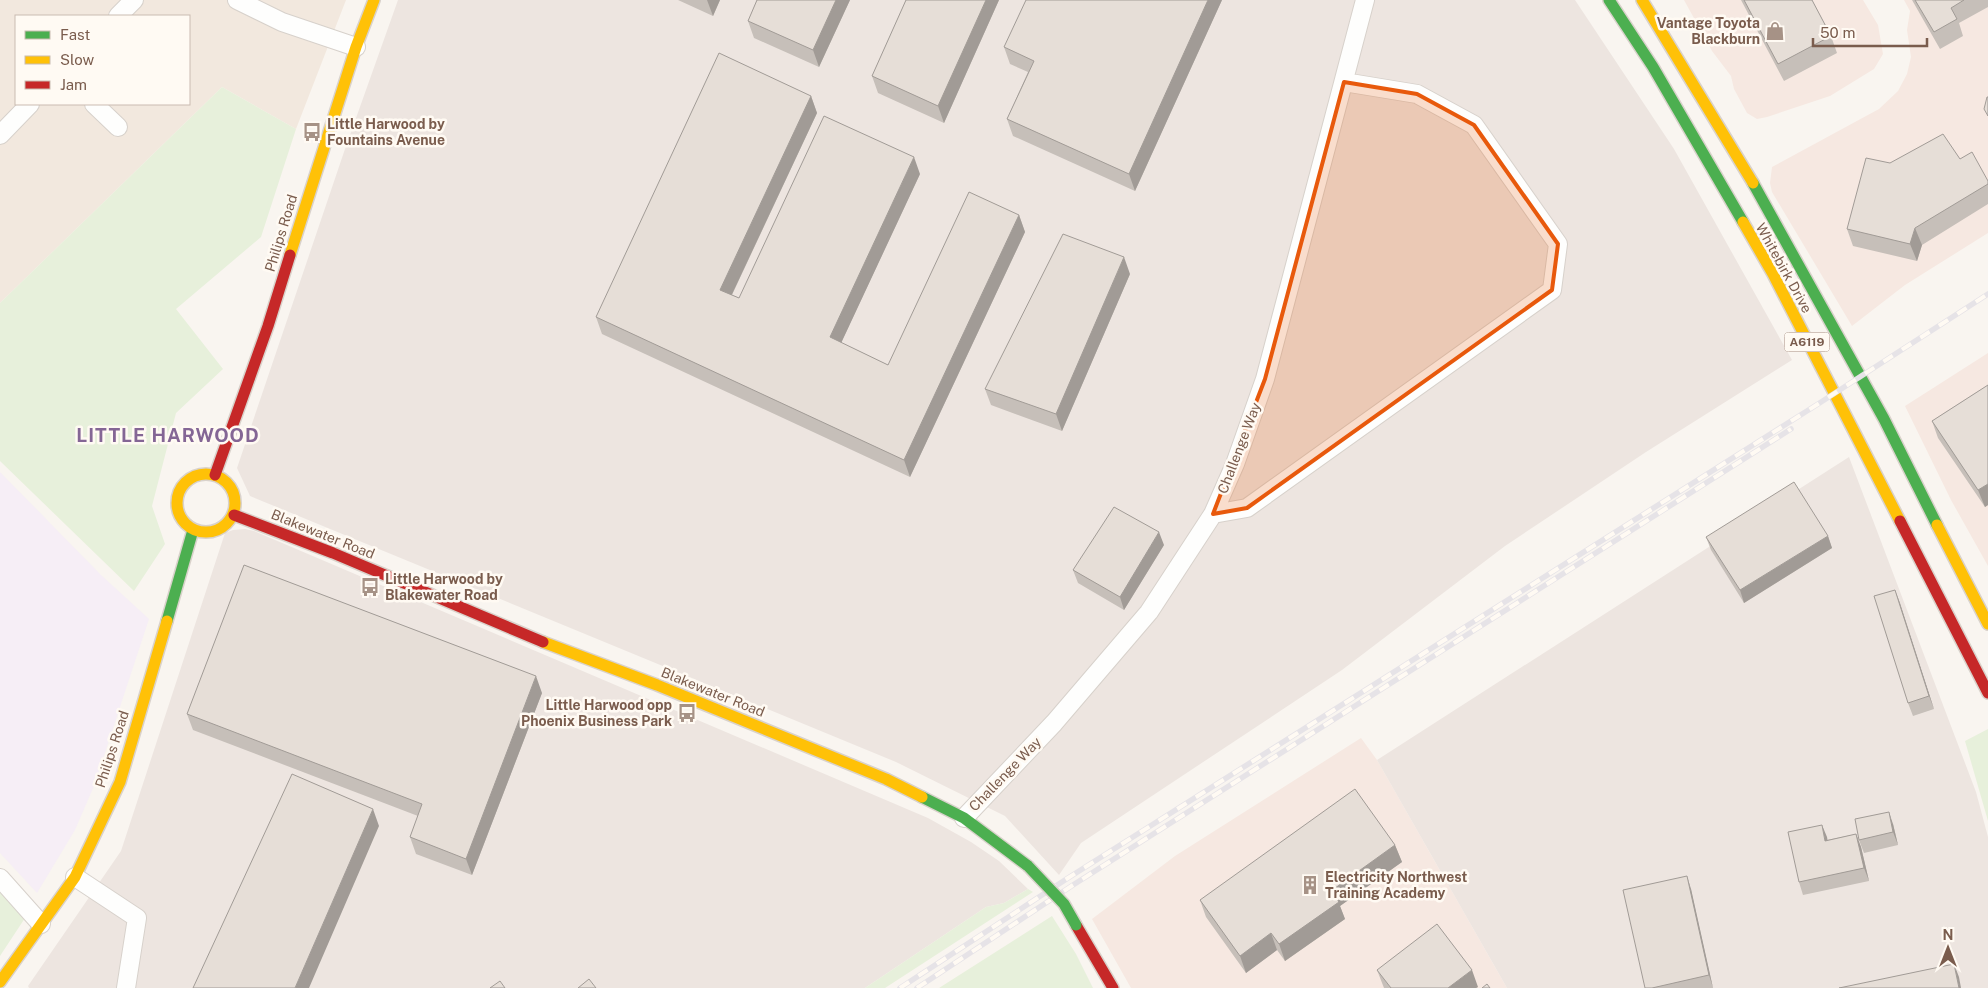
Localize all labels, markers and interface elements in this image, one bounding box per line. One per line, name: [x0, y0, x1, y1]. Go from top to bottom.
legend: [15, 15, 190, 105]
place label: Vantage Toyota Blackburn: [1657, 15, 1760, 47]
scale bar: [1813, 15, 1927, 47]
shop icon: Vantage Toyota Blackburn: [1764, 20, 1786, 42]
text: 50 m: [1820, 24, 1855, 41]
text: Fast: [60, 26, 90, 43]
text: Slow: [60, 51, 95, 68]
text: Jam: [60, 76, 87, 93]
place label: Little Harwood by Fountains Avenue: [327, 116, 445, 148]
bus stop icon: Little Harwood by Fountains Avenue: [301, 121, 323, 143]
street label: Philips Road: [262, 192, 300, 274]
street label: Whitebirk Drive: [1753, 220, 1815, 316]
road number: A6119: [1784, 332, 1830, 352]
street label: Challenge Way: [1214, 400, 1264, 496]
district label: LITTLE HARWOOD: [76, 424, 260, 446]
street label: Blakewater Road: [269, 506, 377, 562]
place label: Little Harwood by Blakewater Road: [385, 571, 503, 603]
bus stop icon: Little Harwood by Blakewater Road: [359, 576, 381, 598]
street label: Blakewater Road: [659, 664, 767, 720]
place label: Little Harwood opp Phoenix Business Park: [521, 697, 672, 729]
bus stop icon: Little Harwood opp Phoenix Business Park: [676, 702, 698, 724]
street label: Philips Road: [92, 708, 132, 790]
street label: Challenge Way: [966, 733, 1045, 814]
place label: Electricity Northwest Training Academy: [1325, 869, 1468, 901]
building icon: Electricity Northwest Training Academy: [1299, 874, 1321, 896]
north arrow: [1923, 923, 1973, 973]
text: N: [1943, 927, 1953, 943]

